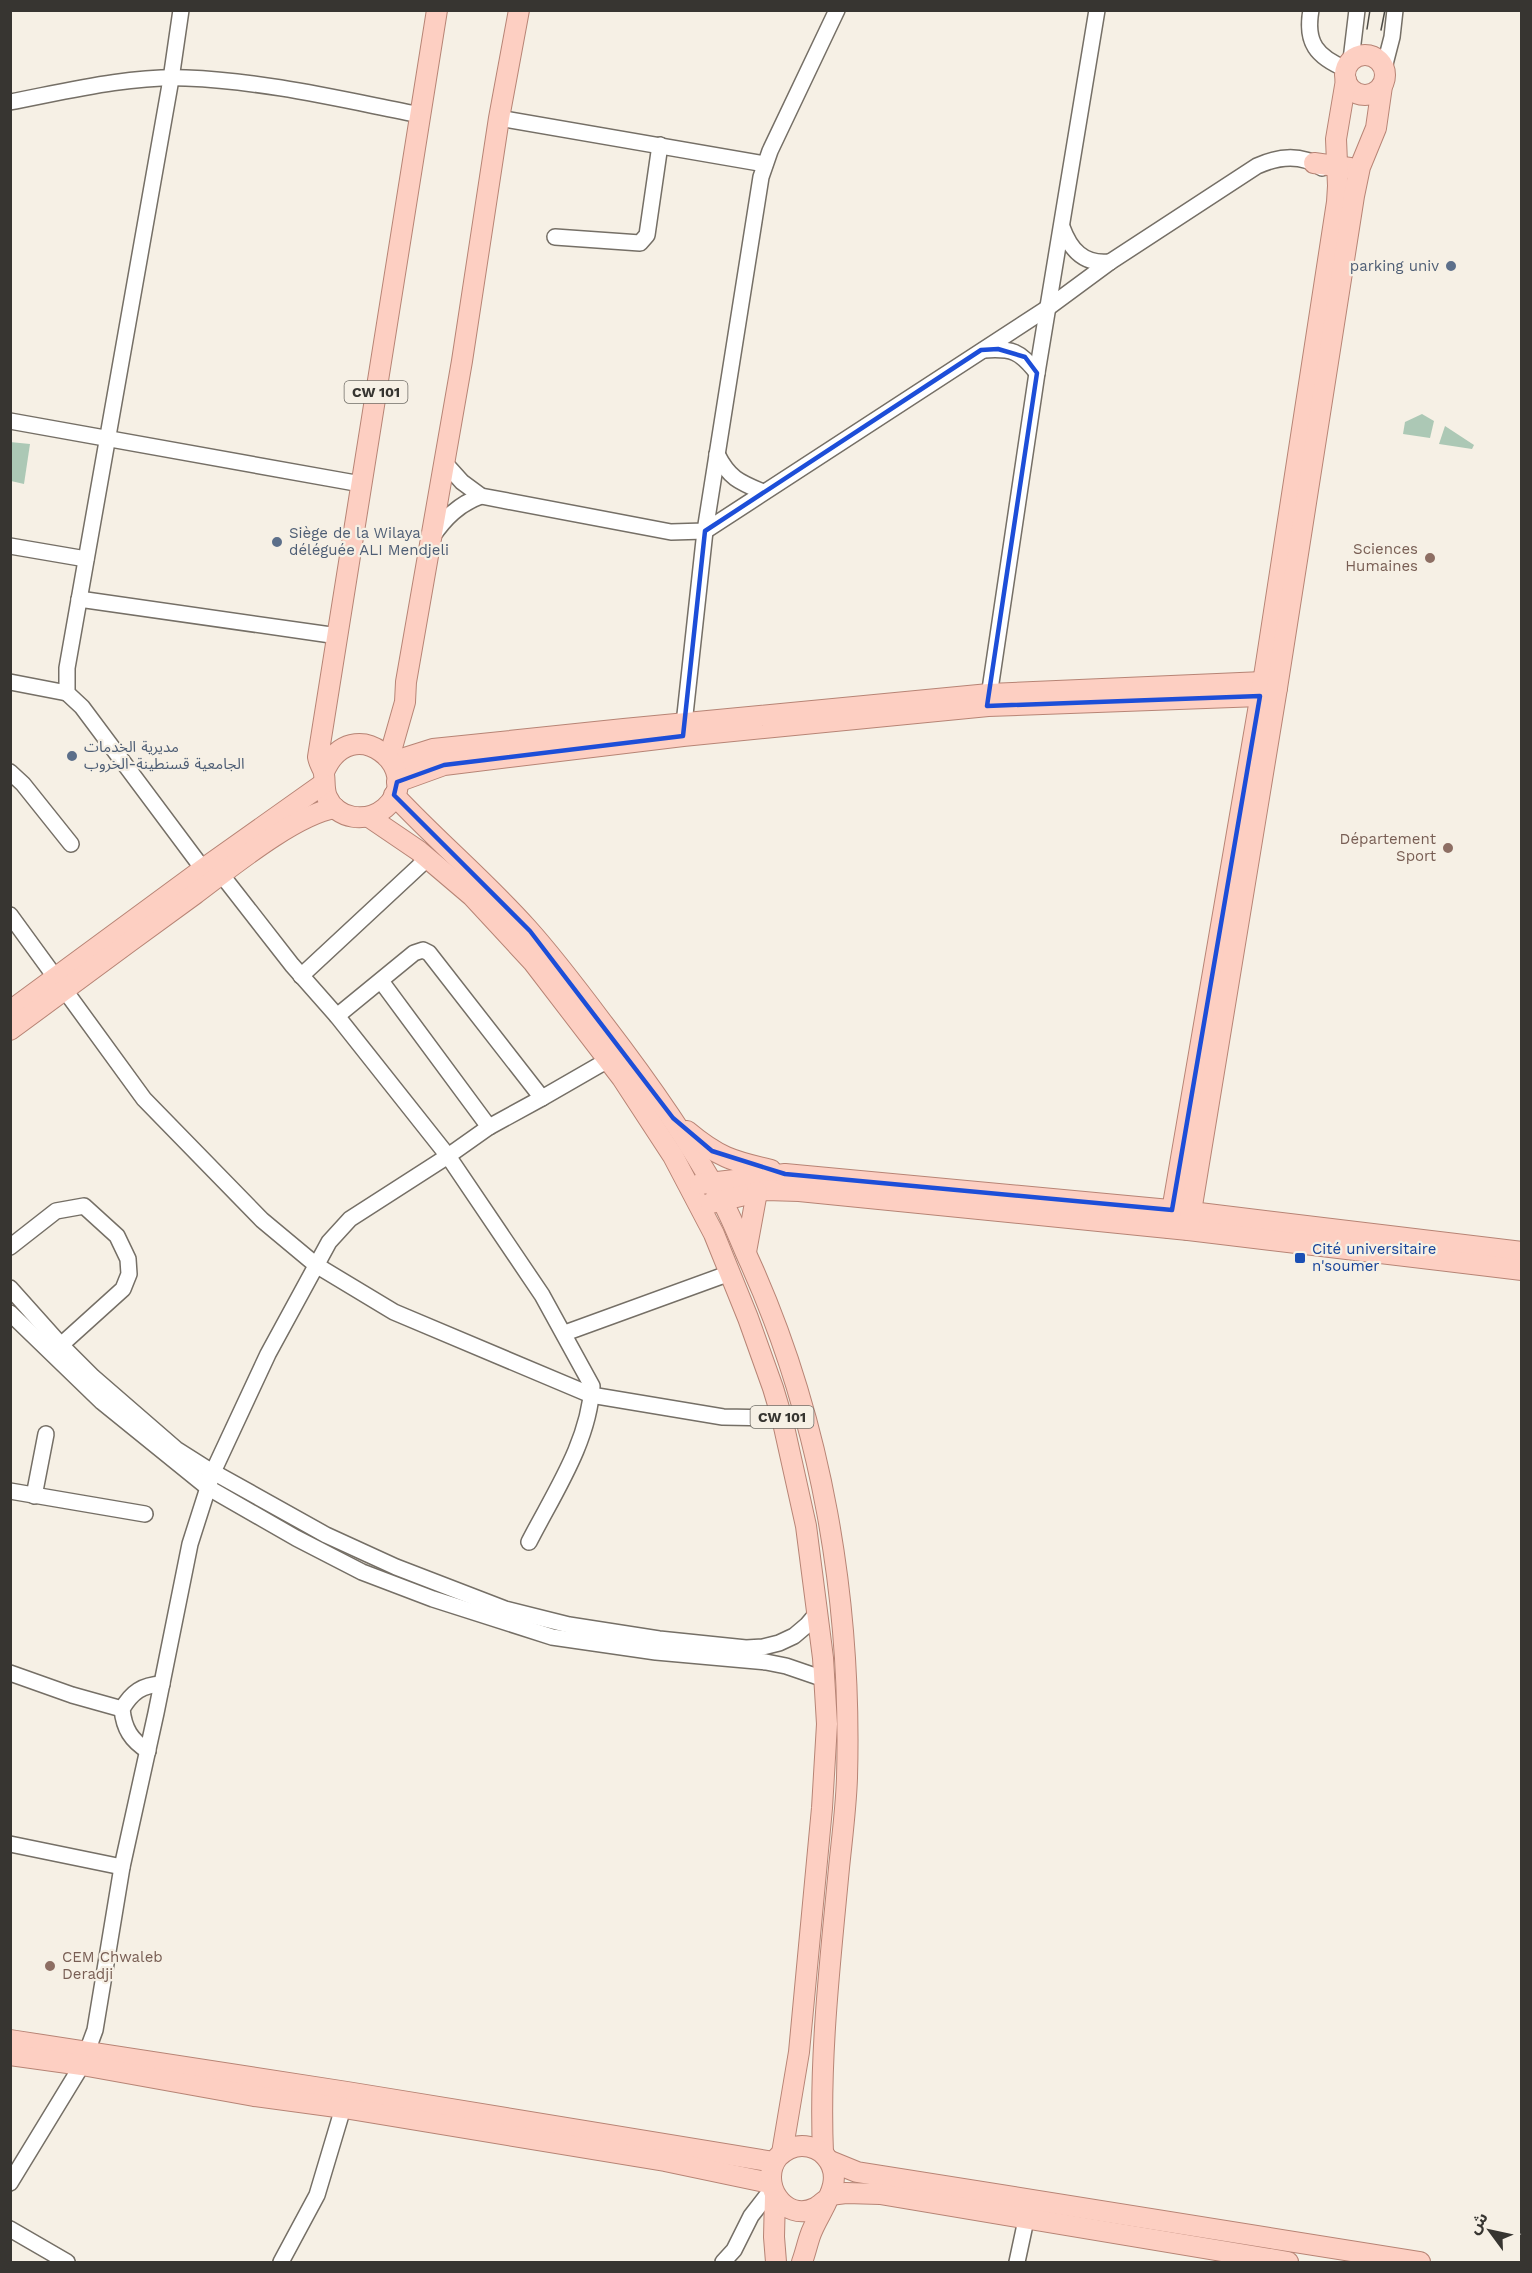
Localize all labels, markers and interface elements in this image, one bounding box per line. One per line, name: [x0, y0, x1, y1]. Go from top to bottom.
place label: parking univ: [1350, 257, 1439, 275]
marker: parking univ: [1444, 259, 1458, 273]
road number: CW 101: [344, 381, 407, 403]
place label: Siège de la Wilaya déléguée ALI Mendjeli: [289, 524, 449, 559]
marker: Siège de la Wilaya déléguée ALI Mendjeli: [270, 535, 284, 549]
place label: Sciences Humaines: [1345, 540, 1418, 575]
marker: Sciences Humaines: [1423, 551, 1437, 565]
place label: مديرية الخدمات الجامعية قسنطينة-الخروب: [84, 738, 245, 773]
marker: مديرية الخدمات الجامعية قسنطينة-الخروب: [65, 749, 79, 763]
place label: Département Sport: [1340, 830, 1437, 865]
marker: Département Sport: [1441, 841, 1455, 855]
place label: Cité universitaire n'soumer: [1312, 1240, 1436, 1275]
marker: Cité universitaire n'soumer: [1293, 1251, 1307, 1265]
road number: CW 101: [750, 1406, 814, 1428]
place label: CEM Chwaleb Deradji: [62, 1948, 163, 1983]
marker: CEM Chwaleb Deradji: [43, 1959, 57, 1973]
north arrow: [1460, 2201, 1520, 2261]
text: ش: [1464, 2209, 1492, 2237]

